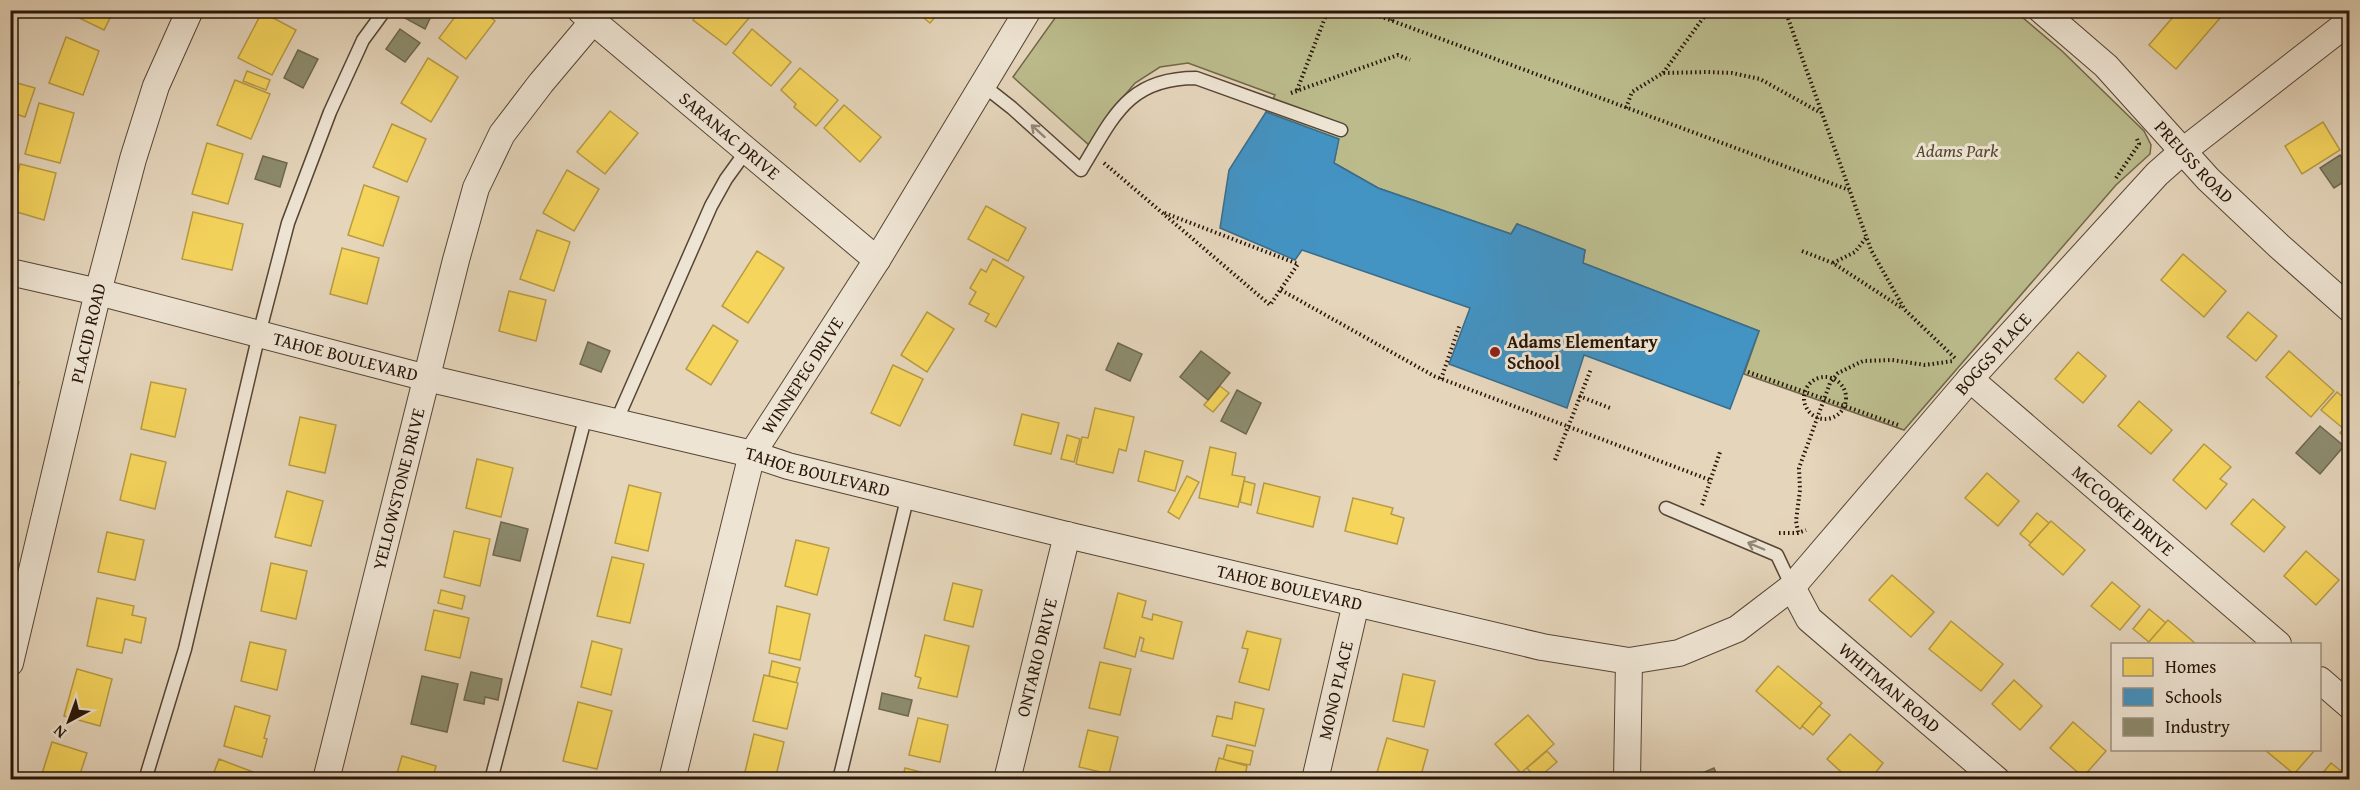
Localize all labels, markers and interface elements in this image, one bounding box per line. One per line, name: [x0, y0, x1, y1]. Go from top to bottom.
street label: SARANAC DRIVE: [673, 85, 786, 186]
street label: PREUSS ROAD: [2148, 114, 2240, 210]
one-way arrow: [1030, 124, 1045, 138]
park label: Adams Park: [1915, 137, 1999, 164]
street label: PLACID ROAD: [63, 280, 113, 386]
street label: BOGGS PLACE: [1948, 306, 2037, 401]
street label: WINNEPEG DRIVE: [754, 311, 850, 439]
street label: TAHOE BOULEVARD: [270, 324, 421, 388]
place label: Adams Elementary School: [1507, 328, 1658, 376]
marker: Adams Elementary School: [1488, 345, 1502, 359]
street label: YELLOWSTONE DRIVE: [365, 405, 432, 573]
street label: TAHOE BOULEVARD: [743, 439, 893, 504]
street label: MCCOOKE DRIVE: [2066, 458, 2181, 562]
one-way arrow: [1747, 540, 1765, 551]
street label: TAHOE BOULEVARD: [1214, 557, 1365, 617]
street label: ONTARIO DRIVE: [1009, 595, 1064, 720]
street label: WHITMAN ROAD: [1833, 636, 1947, 739]
street label: MONO PLACE: [1311, 638, 1360, 742]
legend: [2111, 643, 2321, 751]
text: Homes: [2165, 653, 2216, 680]
text: Schools: [2165, 683, 2222, 710]
north arrow: [39, 691, 99, 751]
text: Industry: [2165, 713, 2230, 740]
text: N: [47, 720, 71, 745]

